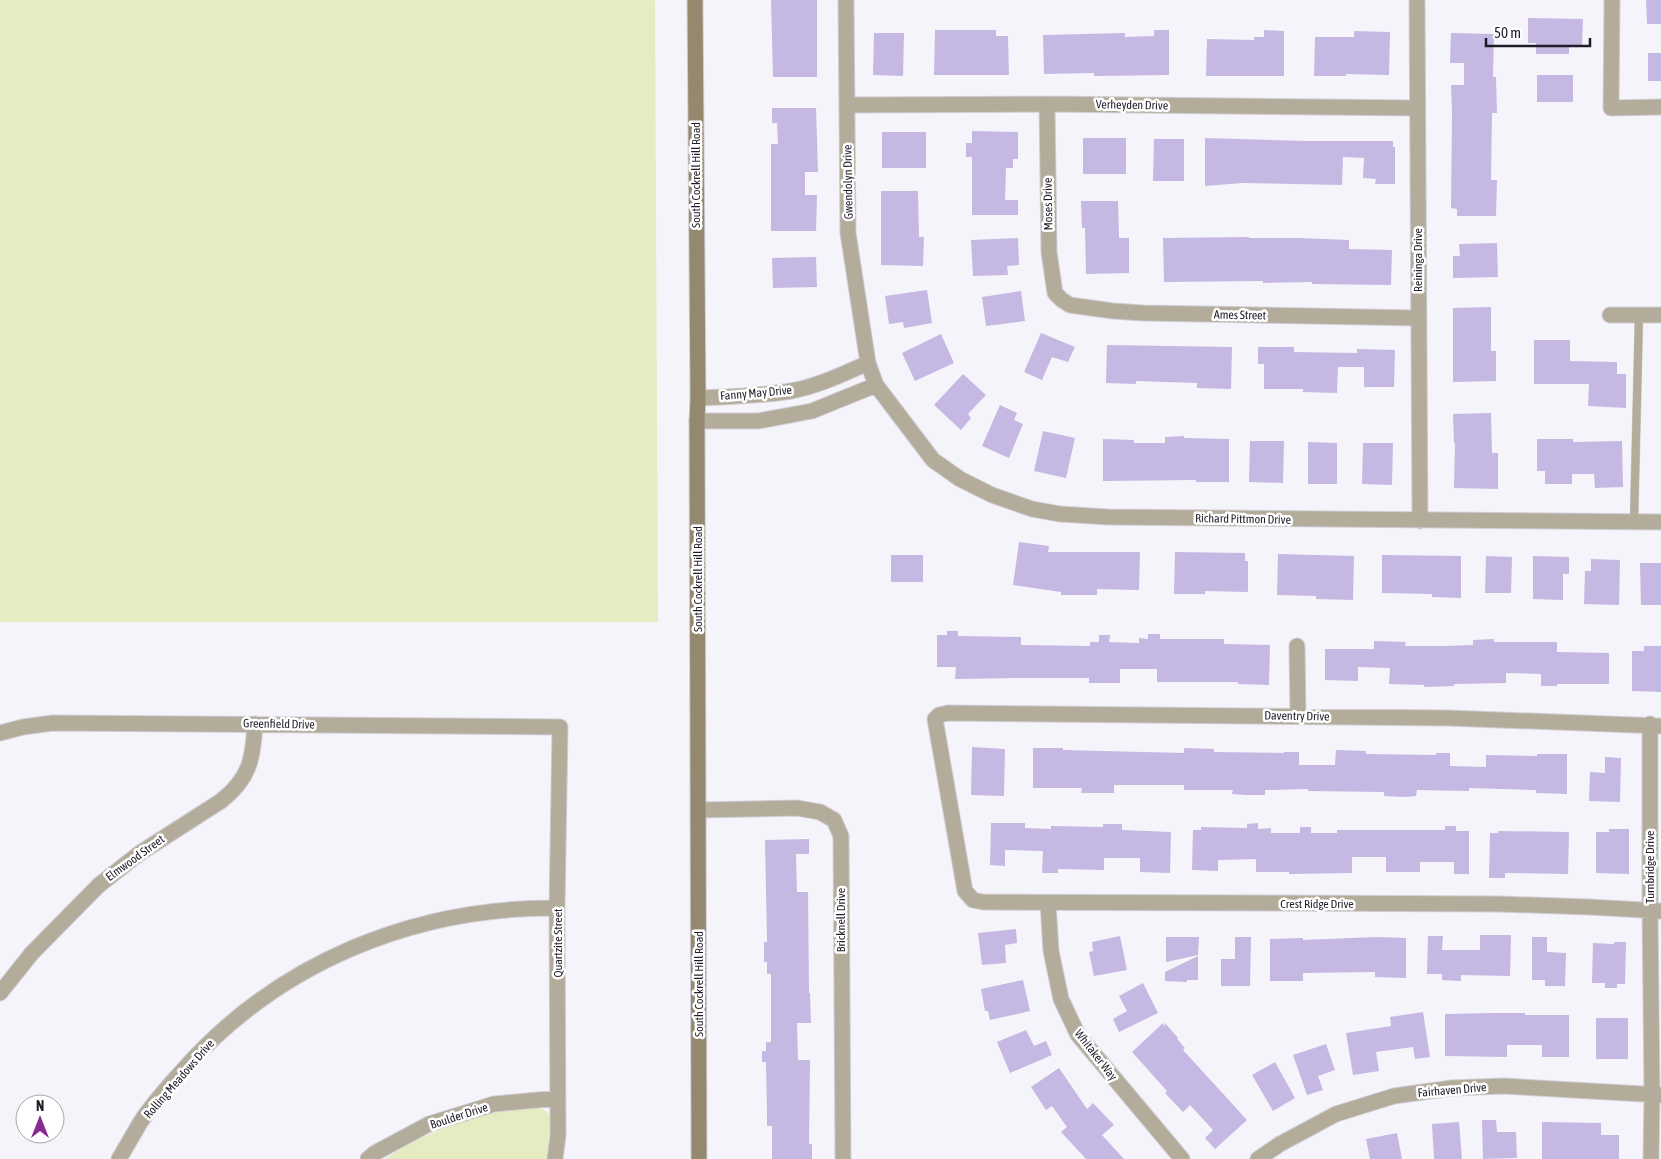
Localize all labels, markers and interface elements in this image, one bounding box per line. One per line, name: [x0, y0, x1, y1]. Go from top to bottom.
scale bar: [1486, 15, 1590, 47]
text: 50 m: [1494, 24, 1521, 41]
street label: Verheyden Drive: [1096, 97, 1168, 113]
street label: South Cockrell Hill Road: [689, 122, 703, 228]
street label: Gwendolyn Drive: [840, 145, 856, 219]
street label: Moses Drive: [1041, 178, 1055, 230]
street label: Reininga Drive: [1411, 228, 1425, 292]
street label: Ames Street: [1214, 308, 1267, 322]
street label: Fanny May Drive: [720, 383, 792, 403]
street label: Richard Pittmon Drive: [1195, 511, 1291, 527]
street label: South Cockrell Hill Road: [691, 526, 705, 632]
street label: Daventry Drive: [1264, 708, 1330, 724]
street label: Greenfield Drive: [243, 716, 315, 732]
street label: Turnbridge Drive: [1643, 831, 1657, 903]
street label: Elmwood Street: [103, 832, 167, 884]
street label: Bricknell Drive: [834, 888, 848, 952]
street label: Crest Ridge Drive: [1280, 897, 1354, 911]
street label: Quartzite Street: [551, 908, 565, 978]
street label: South Cockrell Hill Road: [692, 931, 706, 1037]
street label: Whitaker Way: [1072, 1027, 1120, 1083]
street label: Rolling Meadows Drive: [141, 1037, 217, 1121]
street label: Fairhaven Drive: [1417, 1080, 1487, 1100]
north arrow: [15, 1094, 65, 1144]
text: N: [36, 1098, 44, 1114]
street label: Boulder Drive: [428, 1100, 490, 1132]

